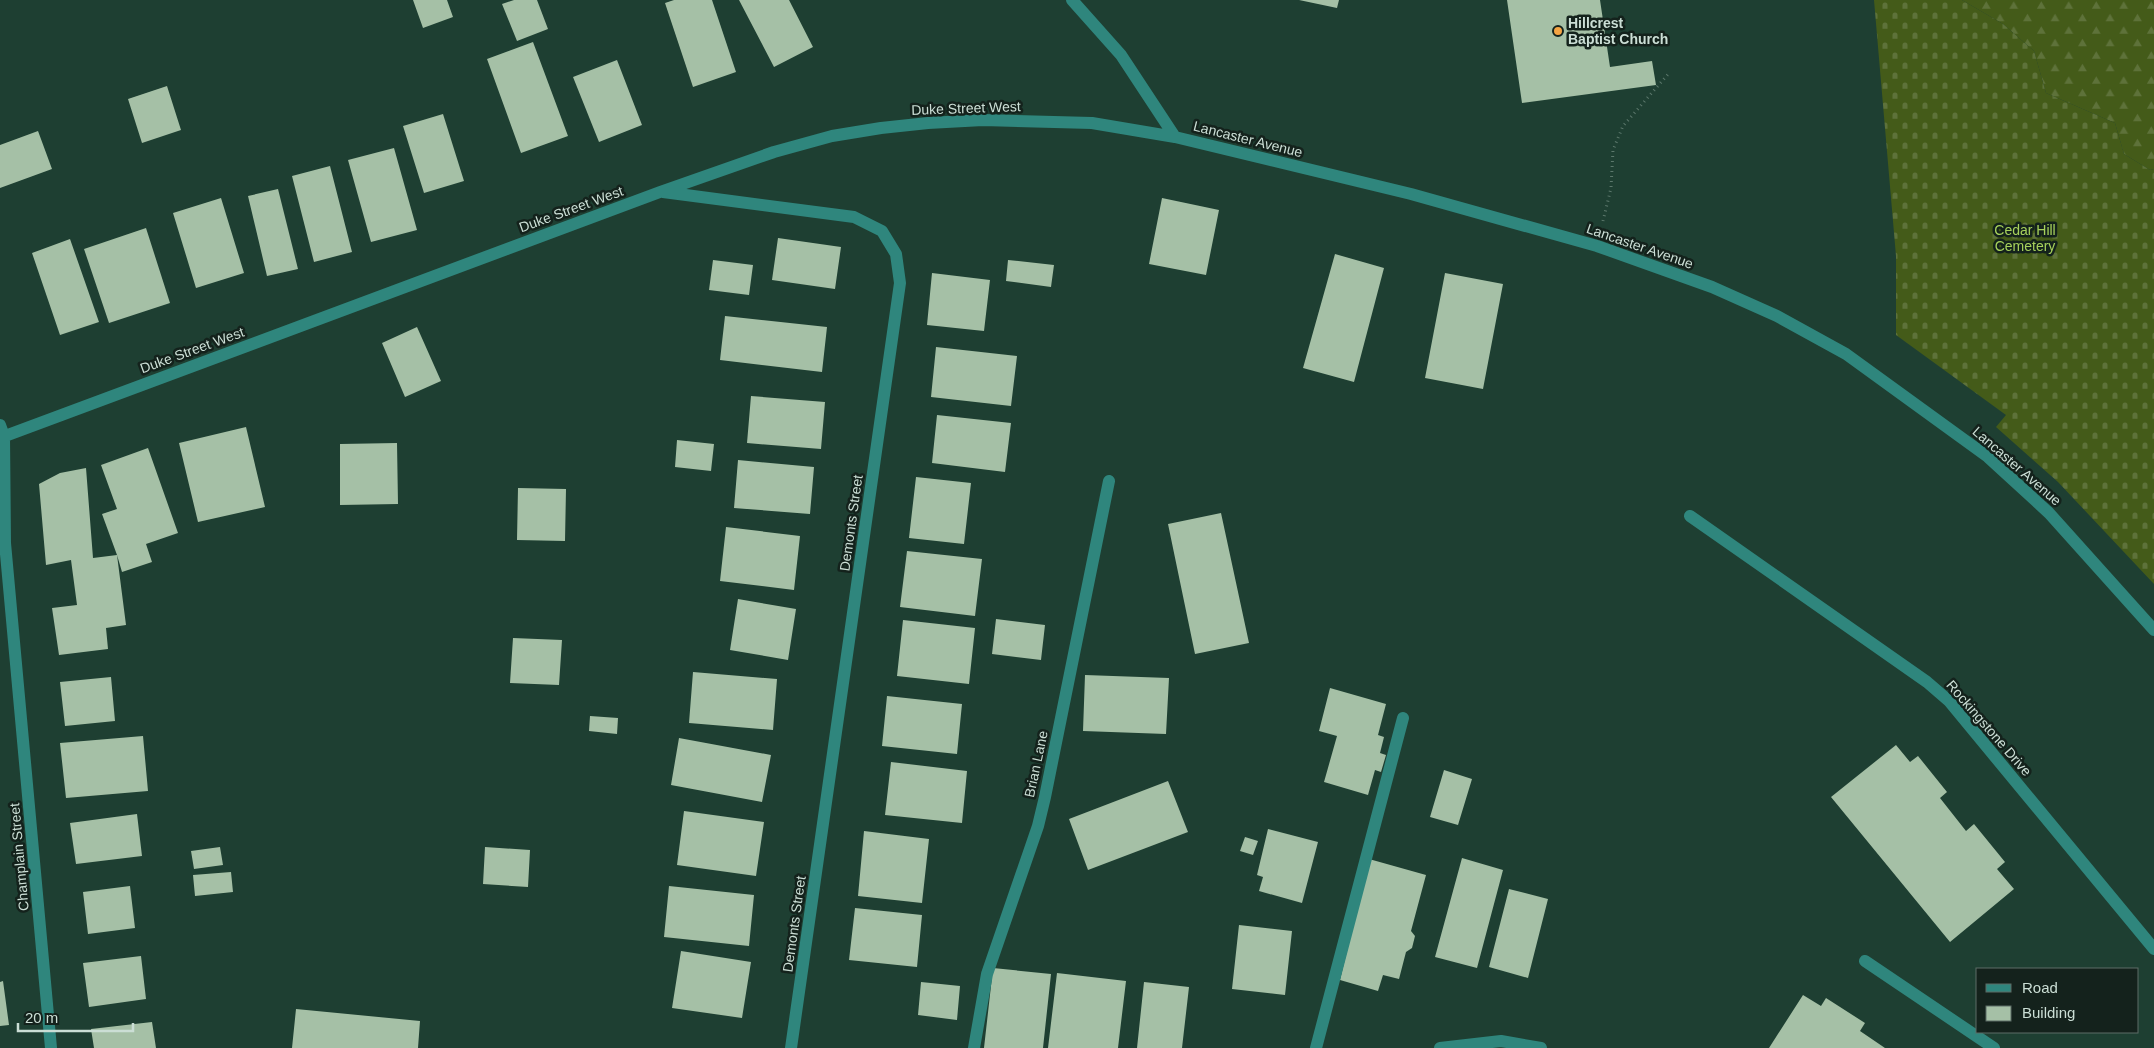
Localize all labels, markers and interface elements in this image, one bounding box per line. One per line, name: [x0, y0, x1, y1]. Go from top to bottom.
place label: Hillcrest Baptist Church: [1568, 15, 1668, 47]
marker: Hillcrest Baptist Church: [1552, 25, 1564, 37]
street label: Duke Street West: [911, 98, 1021, 118]
street label: Lancaster Avenue: [1192, 118, 1304, 160]
street label: Duke Street West: [517, 183, 625, 235]
street label: Lancaster Avenue: [1585, 220, 1696, 272]
park label: Cedar Hill Cemetery: [1994, 222, 2056, 254]
street label: Duke Street West: [138, 324, 246, 376]
street label: Lancaster Avenue: [1970, 423, 2065, 509]
street label: Demonts Street: [836, 474, 866, 572]
street label: Rockingstone Drive: [1943, 677, 2035, 779]
street label: Brian Lane: [1021, 729, 1051, 799]
street label: Champlain Street: [6, 802, 32, 912]
street label: Demonts Street: [779, 875, 809, 973]
legend: [1976, 968, 2139, 1033]
text: Road: [2022, 979, 2058, 996]
scale bar: [18, 1000, 132, 1032]
text: Building: [2022, 1004, 2075, 1021]
text: 20 m: [25, 1009, 58, 1026]

